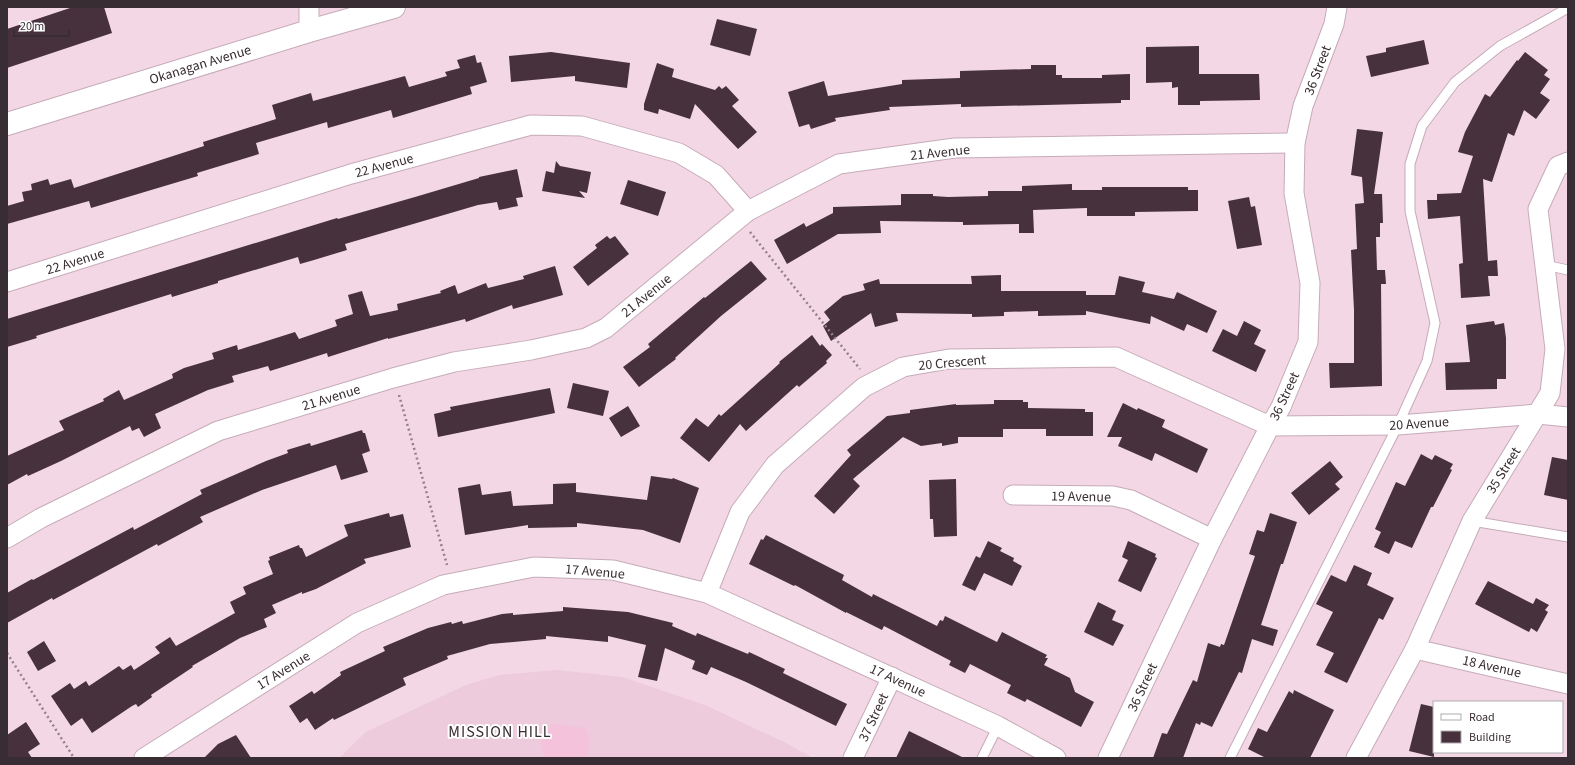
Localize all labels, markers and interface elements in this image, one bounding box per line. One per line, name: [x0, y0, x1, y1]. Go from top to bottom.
scale bar: [14, 12, 69, 38]
text: 20 m: [20, 18, 44, 35]
street label: Okanagan Avenue: [147, 40, 254, 90]
street label: 36 Street: [1299, 42, 1337, 98]
street label: 21 Avenue: [909, 140, 971, 166]
street label: 22 Avenue: [353, 149, 416, 183]
street label: 22 Avenue: [44, 244, 107, 280]
street label: 21 Avenue: [617, 269, 676, 322]
street label: 20 Crescent: [918, 350, 987, 376]
street label: 36 Street: [1265, 368, 1305, 424]
street label: 21 Avenue: [300, 380, 363, 416]
street label: 20 Avenue: [1389, 412, 1450, 436]
street label: 35 Street: [1482, 443, 1526, 498]
street label: 19 Avenue: [1051, 486, 1111, 508]
street label: 17 Avenue: [564, 559, 626, 585]
street label: 17 Avenue: [253, 646, 314, 695]
street label: 18 Avenue: [1460, 650, 1523, 683]
street label: 17 Avenue: [866, 659, 929, 703]
street label: 36 Street: [1123, 659, 1163, 715]
street label: 37 Street: [854, 689, 894, 745]
legend: [1433, 701, 1563, 753]
text: Road: [1469, 709, 1495, 726]
district label: MISSION HILL: [448, 721, 552, 743]
text: Building: [1469, 729, 1511, 746]

